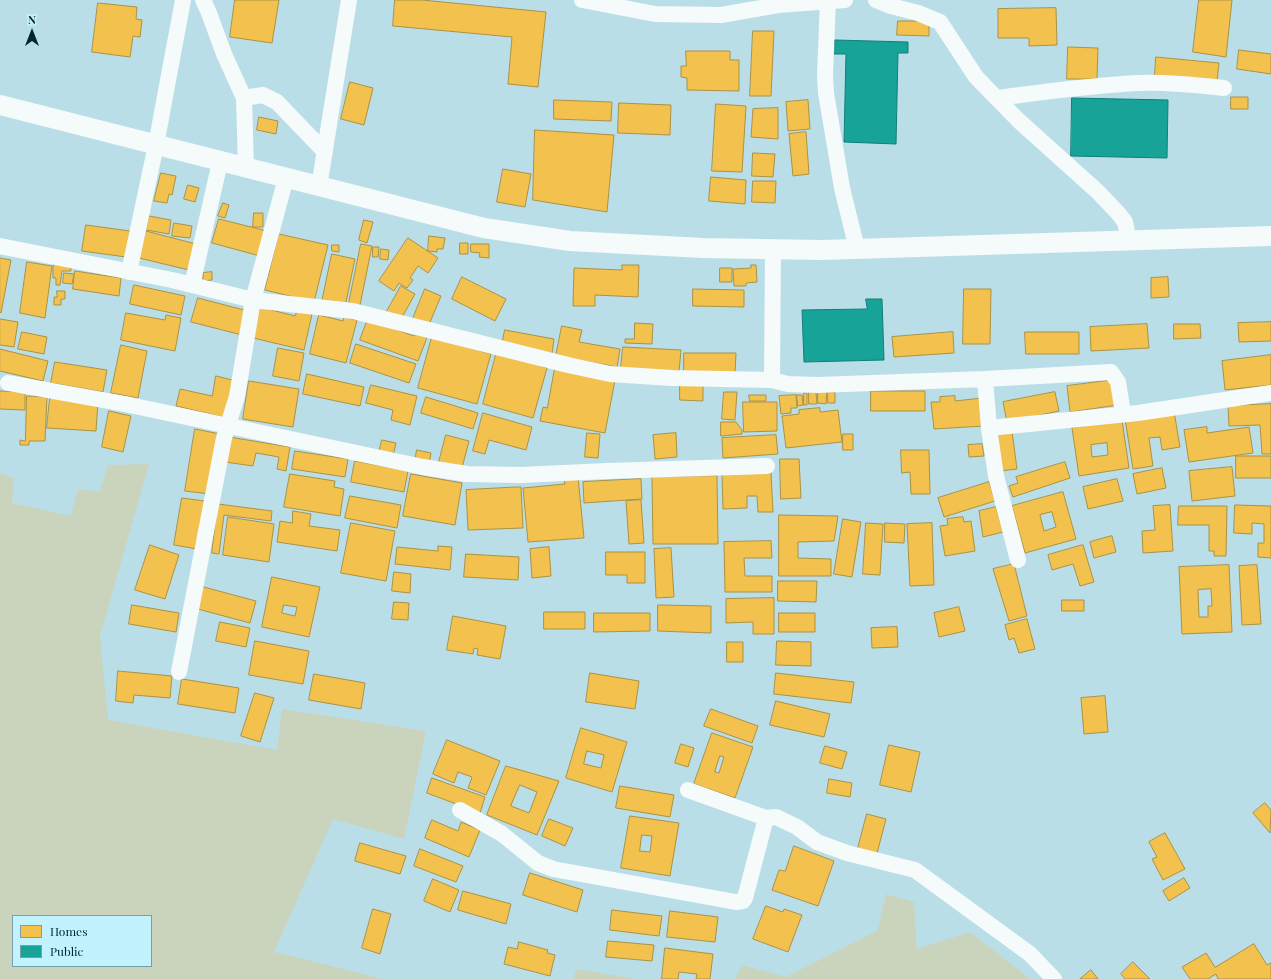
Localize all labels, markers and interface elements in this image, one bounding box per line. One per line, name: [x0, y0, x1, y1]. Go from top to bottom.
north arrow: [12, 12, 52, 52]
text: N: [28, 12, 36, 27]
legend: [12, 915, 152, 967]
text: Homes: [50, 923, 88, 939]
text: Public: [50, 943, 83, 959]

